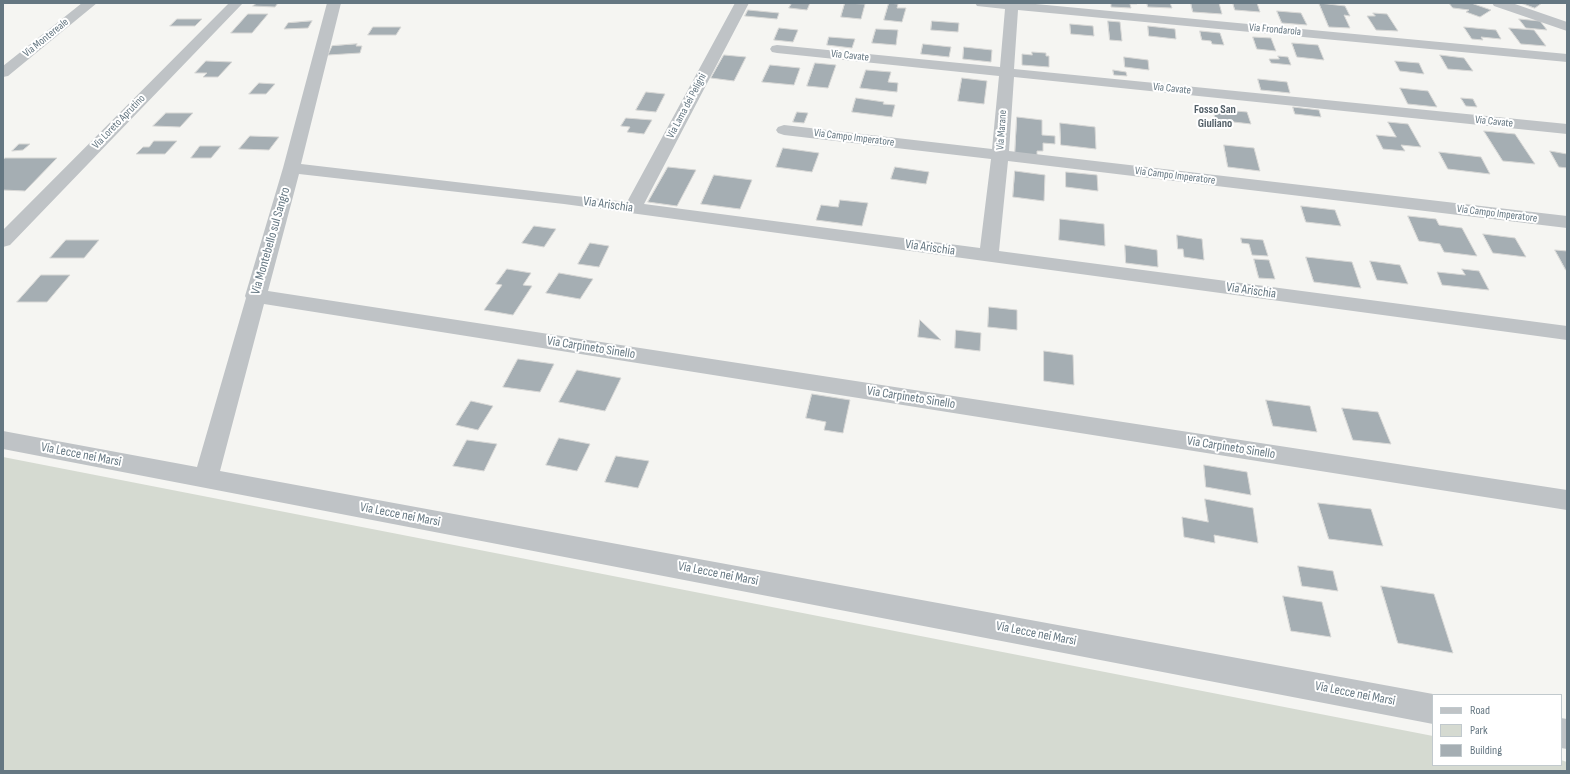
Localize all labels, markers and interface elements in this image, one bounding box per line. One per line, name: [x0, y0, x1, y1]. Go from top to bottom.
street label: Via Montereale: [21, 16, 71, 60]
street label: Via Frondarola: [1249, 21, 1301, 39]
street label: Via Cavate: [830, 47, 870, 65]
street label: Via Lama dei Peligni: [664, 71, 710, 141]
street label: Via Cavate: [1152, 80, 1192, 98]
street label: Via Loreto Aprutino: [90, 92, 148, 152]
district label: Fosso San Giuliano: [1194, 103, 1236, 131]
street label: Via Marane: [994, 110, 1010, 150]
street label: Via Cavate: [1474, 113, 1514, 131]
street label: Via Campo Imperatore: [813, 127, 895, 149]
street label: Via Campo Imperatore: [1134, 165, 1216, 187]
street label: Via Montebello sul Sangro: [248, 186, 294, 296]
street label: Via Arischia: [582, 194, 634, 216]
street label: Via Campo Imperatore: [1456, 203, 1538, 225]
street label: Via Arischia: [904, 237, 956, 259]
street label: Via Arischia: [1225, 280, 1277, 302]
street label: Via Carpineto Sinello: [546, 333, 636, 363]
street label: Via Carpineto Sinello: [866, 383, 956, 413]
street label: Via Carpineto Sinello: [1186, 433, 1276, 463]
street label: Via Lecce nei Marsi: [40, 440, 122, 470]
street label: Via Lecce nei Marsi: [359, 500, 441, 530]
street label: Via Lecce nei Marsi: [677, 559, 759, 589]
street label: Via Lecce nei Marsi: [995, 619, 1077, 649]
street label: Via Lecce nei Marsi: [1314, 679, 1396, 709]
legend: [1432, 694, 1562, 766]
text: Road: [1470, 703, 1490, 718]
text: Park: [1470, 723, 1488, 738]
text: Building: [1470, 743, 1502, 758]

